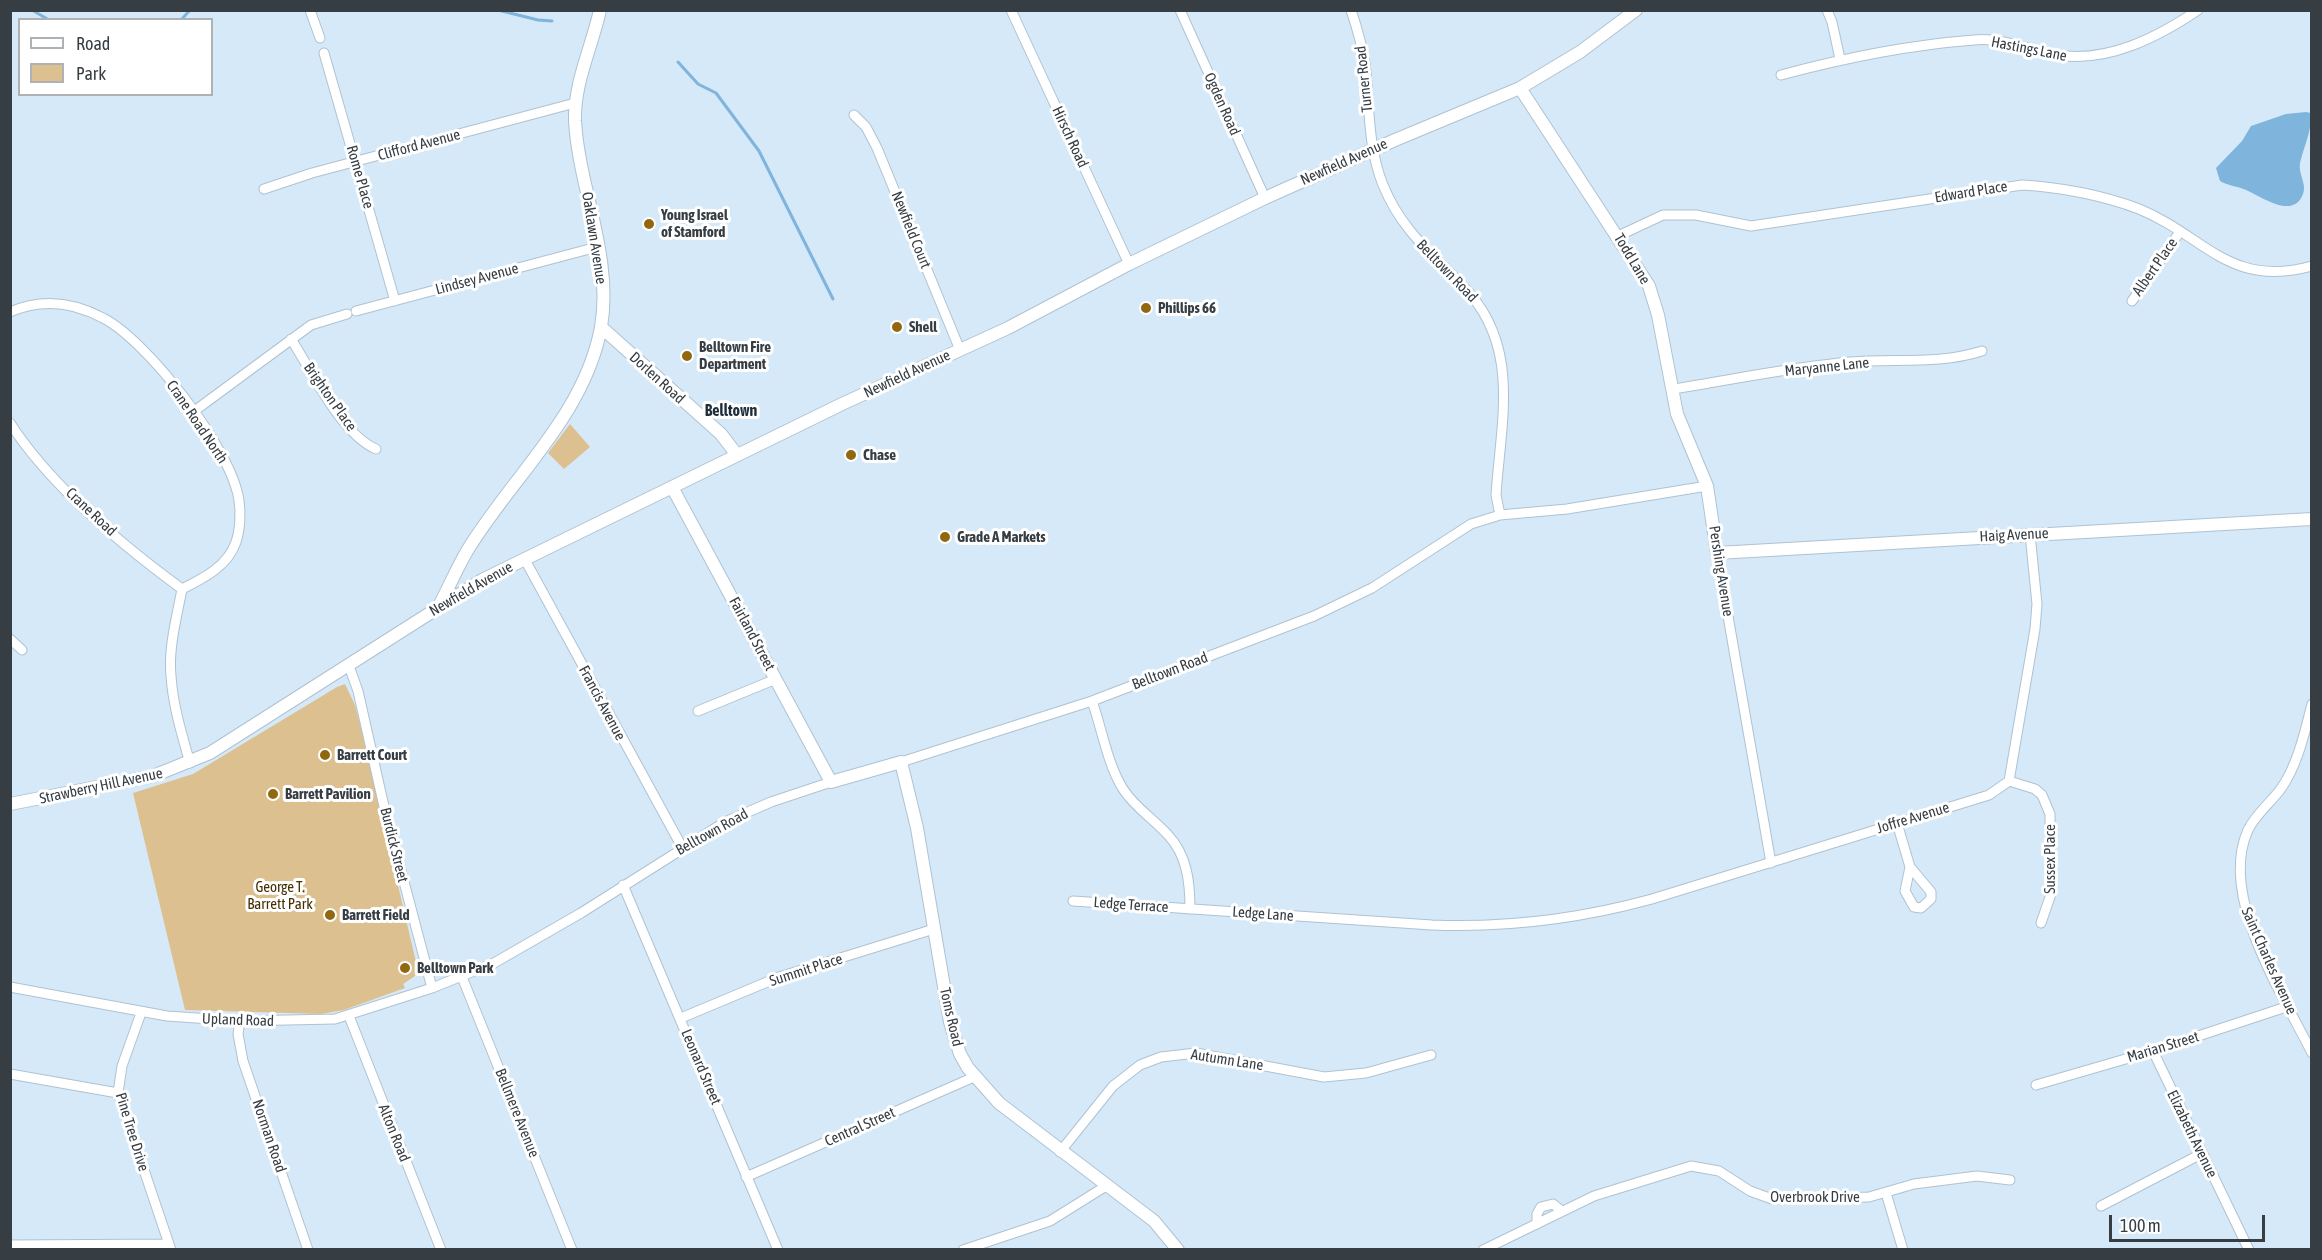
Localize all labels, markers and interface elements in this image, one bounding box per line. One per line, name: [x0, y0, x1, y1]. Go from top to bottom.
legend: [18, 18, 213, 96]
text: Road: [76, 33, 110, 54]
street label: Hastings Lane: [1990, 33, 2068, 65]
street label: Turner Road: [1352, 45, 1376, 113]
text: Park: [76, 63, 106, 84]
street label: Ogden Road: [1200, 70, 1244, 138]
street label: Hirsch Road: [1048, 104, 1092, 170]
street label: Clifford Avenue: [376, 125, 462, 165]
street label: Newfield Avenue: [1298, 135, 1390, 189]
street label: Rome Place: [342, 143, 378, 211]
street label: Edward Place: [1933, 177, 2009, 207]
street label: Newfield Court: [887, 189, 935, 271]
street label: Oaklawn Avenue: [578, 191, 610, 285]
place label: Young Israel of Stamford: [661, 206, 728, 241]
marker: Young Israel of Stamford: [642, 217, 656, 231]
street label: Todd Lane: [1610, 230, 1654, 288]
street label: Albert Place: [2129, 235, 2181, 299]
street label: Belltown Road: [1413, 236, 1481, 306]
street label: Lindsey Avenue: [433, 259, 521, 299]
place label: Phillips 66: [1158, 299, 1216, 317]
marker: Phillips 66: [1139, 301, 1153, 315]
place label: Shell: [909, 318, 937, 336]
marker: Shell: [890, 320, 904, 334]
place label: Belltown Fire Department: [699, 338, 771, 373]
street label: Newfield Avenue: [861, 346, 953, 402]
street label: Dorlen Road: [626, 348, 688, 408]
marker: Belltown Fire Department: [680, 349, 694, 363]
street label: Maryanne Lane: [1784, 354, 1870, 380]
street label: Brighton Place: [300, 359, 360, 435]
street label: Crane Road North: [163, 377, 231, 467]
district label: Belltown: [705, 401, 757, 421]
place label: Chase: [863, 446, 896, 464]
marker: Chase: [844, 448, 858, 462]
street label: Crane Road: [62, 484, 120, 540]
street label: Pershing Avenue: [1705, 524, 1737, 618]
street label: Haig Avenue: [1979, 524, 2049, 546]
place label: Grade A Markets: [957, 528, 1046, 546]
marker: Grade A Markets: [938, 530, 952, 544]
street label: Newfield Avenue: [426, 558, 516, 620]
street label: Fairland Street: [725, 594, 779, 674]
street label: Belltown Road: [1129, 648, 1211, 694]
street label: Francis Avenue: [575, 663, 629, 743]
place label: Barrett Court: [337, 746, 407, 764]
marker: Barrett Court: [318, 748, 332, 762]
street label: Strawberry Hill Avenue: [38, 764, 164, 808]
place label: Barrett Pavilion: [285, 785, 371, 803]
marker: Barrett Pavilion: [266, 787, 280, 801]
street label: Joffre Avenue: [1875, 798, 1951, 838]
street label: Belltown Road: [673, 805, 751, 859]
street label: Burdick Street: [376, 806, 412, 884]
street label: Sussex Place: [2041, 824, 2059, 894]
park label: George T. Barrett Park: [247, 878, 313, 913]
street label: Ledge Terrace: [1093, 893, 1169, 917]
street label: Ledge Lane: [1232, 903, 1294, 925]
street label: Saint Charles Avenue: [2237, 905, 2301, 1017]
place label: Barrett Field: [342, 906, 410, 924]
marker: Barrett Field: [323, 908, 337, 922]
street label: Summit Place: [767, 950, 845, 990]
place label: Belltown Park: [417, 959, 493, 977]
marker: Belltown Park: [398, 961, 412, 975]
street label: Toms Road: [936, 986, 966, 1048]
street label: Upland Road: [202, 1010, 274, 1030]
street label: Leonard Street: [677, 1027, 725, 1107]
street label: Marian Street: [2125, 1028, 2201, 1066]
street label: Autumn Lane: [1189, 1045, 1265, 1075]
street label: Bellmere Avenue: [491, 1066, 543, 1160]
street label: Elizabeth Avenue: [2163, 1087, 2221, 1181]
street label: Pine Tree Drive: [111, 1090, 153, 1174]
street label: Norman Road: [248, 1097, 290, 1175]
street label: Alton Road: [374, 1102, 414, 1164]
street label: Central Street: [822, 1103, 898, 1151]
street label: Overbrook Drive: [1770, 1188, 1860, 1206]
scale bar: [2112, 1203, 2268, 1241]
text: 100 m: [2120, 1215, 2161, 1236]

